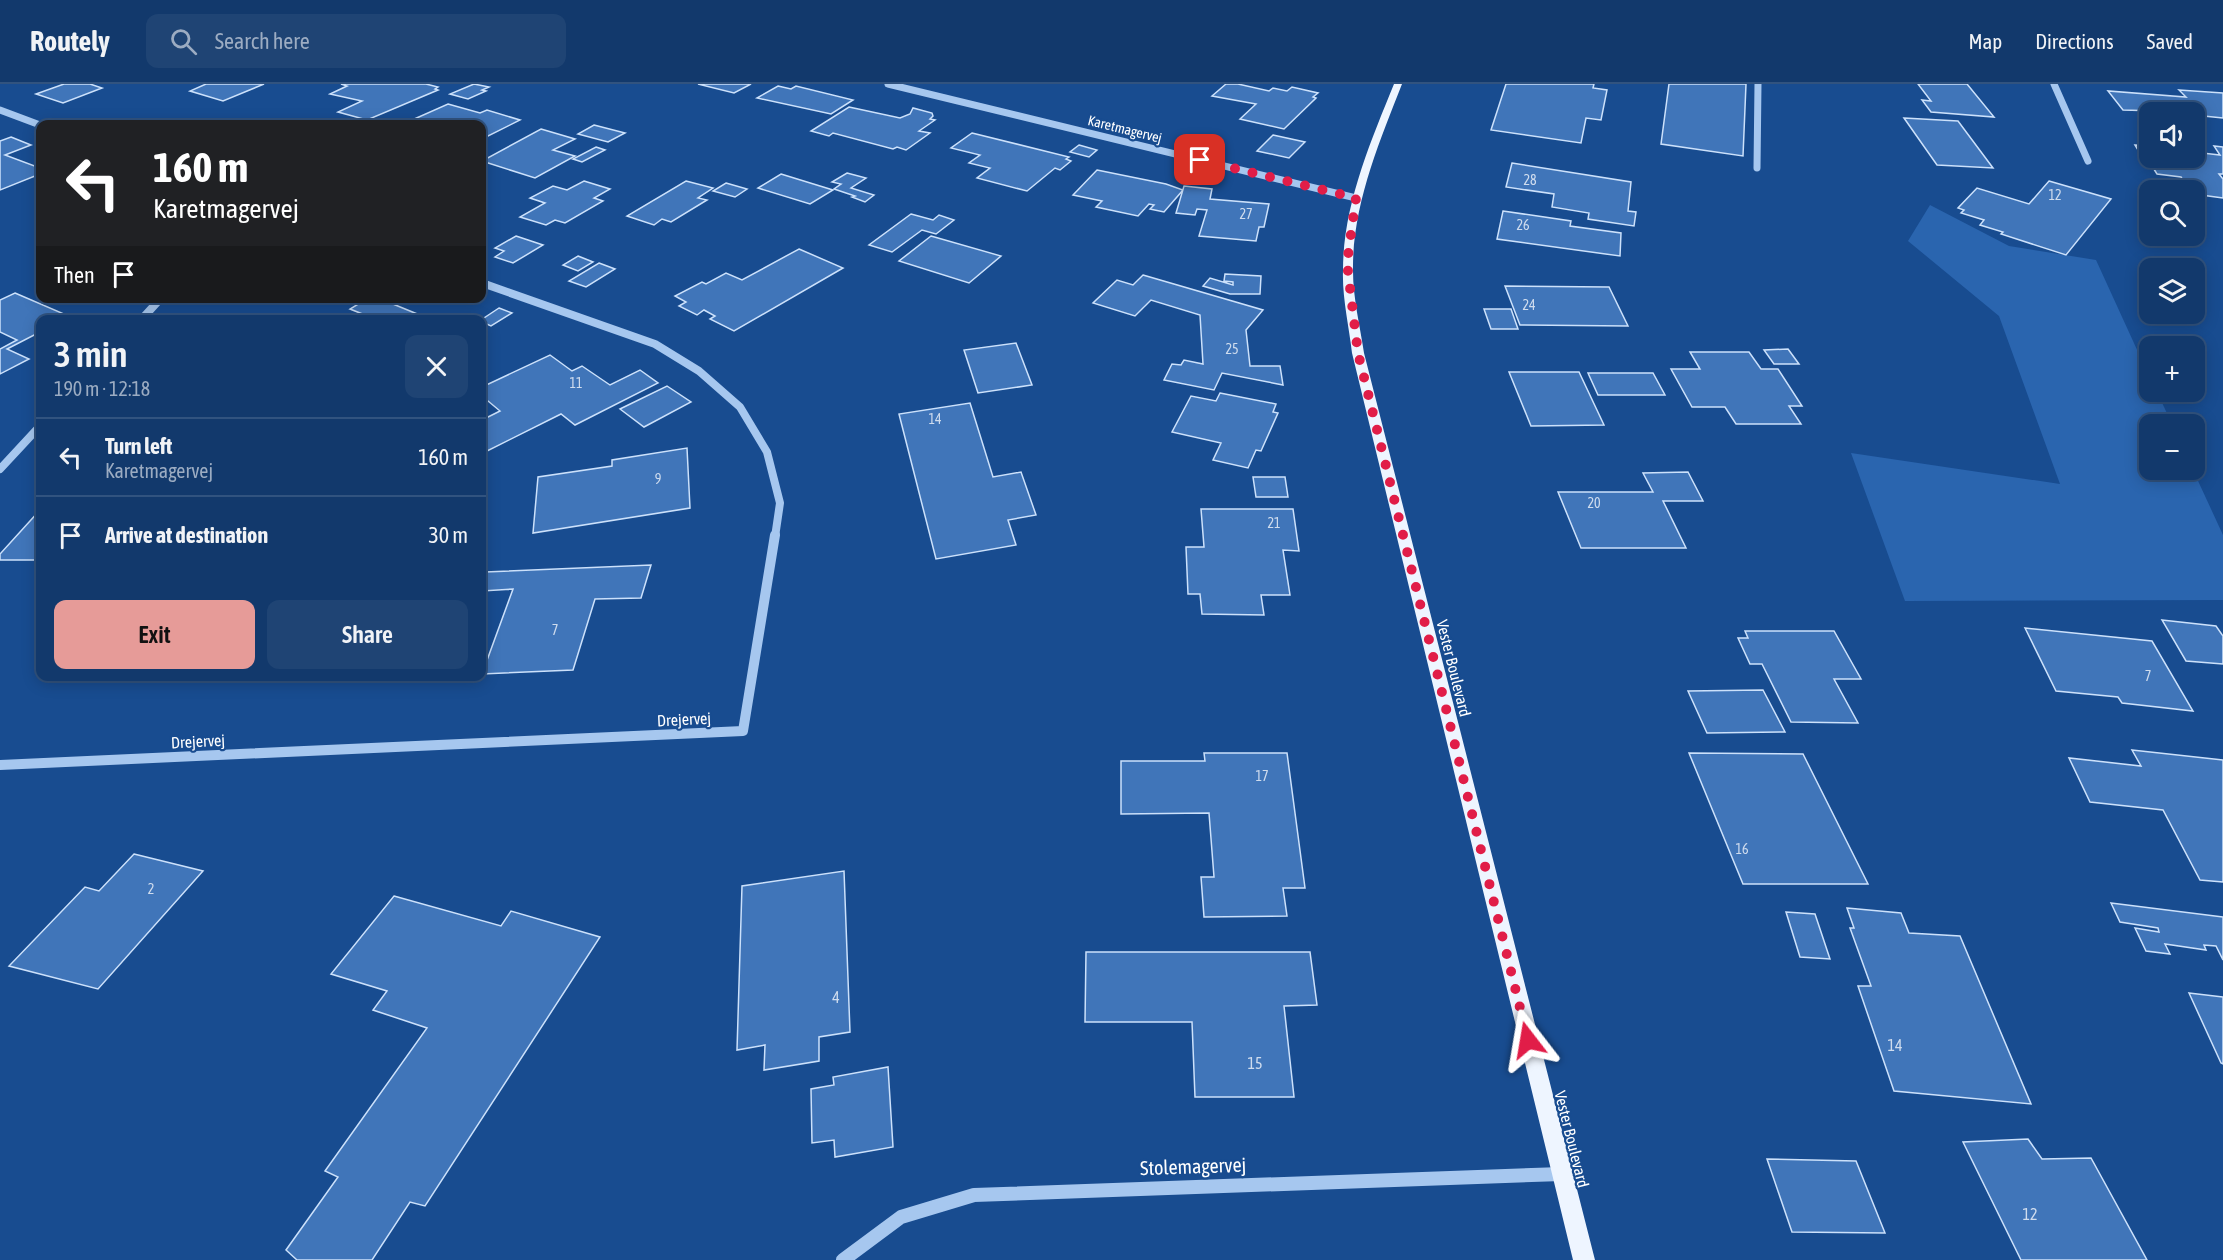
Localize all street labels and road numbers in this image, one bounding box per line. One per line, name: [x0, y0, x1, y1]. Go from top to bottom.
street label: Karetmagervej: [1086, 112, 1164, 146]
street label: Vester Boulevard: [1433, 618, 1475, 718]
street label: Drejervej: [657, 709, 711, 730]
street label: Drejervej: [171, 731, 225, 752]
street label: Vester Boulevard: [1551, 1089, 1593, 1189]
street label: Stolemagervej: [1140, 1153, 1246, 1179]

